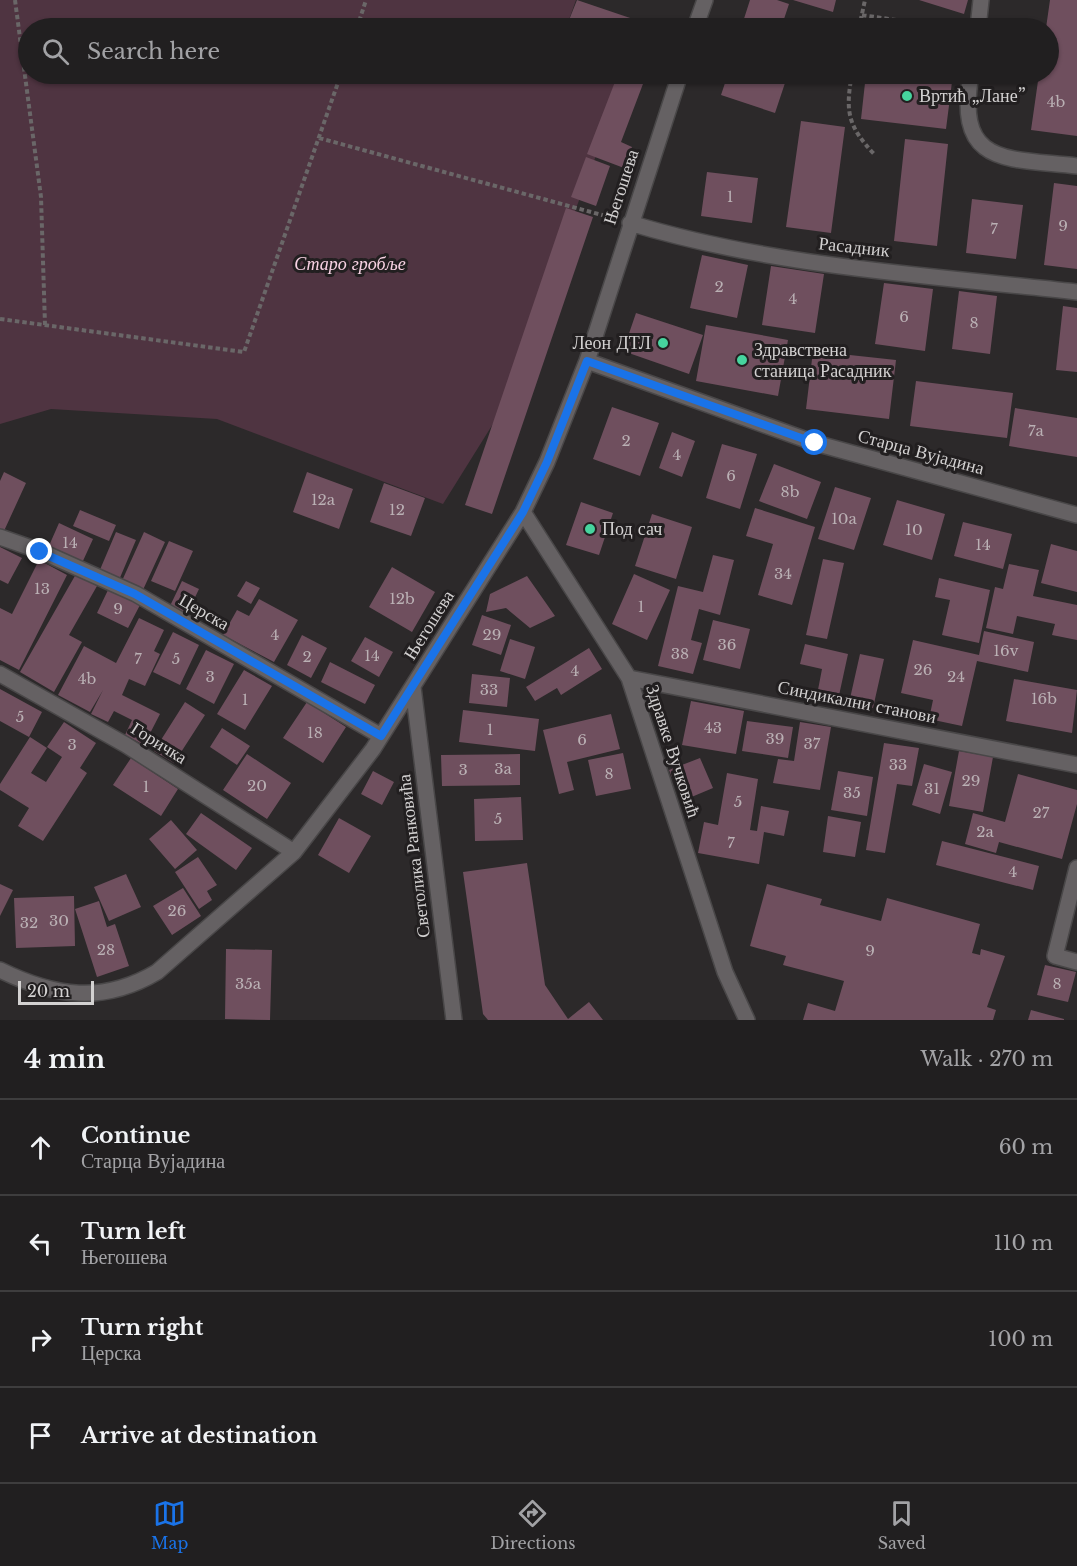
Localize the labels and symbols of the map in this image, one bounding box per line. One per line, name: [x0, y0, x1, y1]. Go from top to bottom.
place label: Вртић „Лане”: [919, 85, 1026, 107]
marker: Вртић „Лане”: [900, 89, 914, 103]
house number: 4b: [1047, 92, 1065, 111]
street label: Његошева: [599, 147, 643, 227]
house number: 1: [727, 187, 733, 206]
house number: 9: [1058, 216, 1068, 235]
house number: 7: [990, 219, 998, 238]
street label: Расадник: [817, 232, 891, 262]
park label: Старо гробље: [294, 253, 406, 275]
house number: 2: [714, 277, 724, 296]
house number: 4: [789, 289, 797, 308]
house number: 6: [899, 307, 909, 326]
house number: 8: [969, 313, 979, 332]
place label: Леон ДТЛ: [573, 332, 651, 354]
marker: Леон ДТЛ: [656, 336, 670, 350]
place label: Здравствена станица Расадник: [754, 339, 892, 382]
marker: Здравствена станица Расадник: [735, 353, 749, 367]
house number: 7a: [1028, 421, 1045, 440]
street label: Старца Вујадина: [855, 425, 987, 479]
route start: [801, 429, 827, 455]
house number: 2: [621, 431, 631, 450]
house number: 4: [673, 445, 681, 464]
house number: 6: [726, 466, 736, 485]
house number: 8b: [781, 482, 800, 501]
house number: 12a: [311, 490, 336, 509]
house number: 12: [389, 500, 405, 519]
house number: 10a: [831, 509, 858, 528]
place label: Под сач: [602, 518, 662, 540]
house number: 10: [905, 520, 923, 539]
marker: Под сач: [583, 522, 597, 536]
house number: 14: [62, 533, 78, 552]
house number: 14: [975, 535, 991, 554]
route end: [26, 538, 52, 564]
house number: 34: [774, 564, 792, 583]
house number: 13: [34, 579, 50, 598]
street label: Његошева: [399, 586, 459, 664]
street label: Церска: [175, 589, 233, 635]
house number: 12b: [389, 589, 415, 608]
house number: 1: [638, 597, 644, 616]
house number: 9: [113, 599, 123, 618]
house number: 4: [271, 625, 279, 644]
house number: 29: [483, 625, 501, 644]
house number: 36: [718, 635, 736, 654]
house number: 16v: [993, 641, 1019, 660]
house number: 38: [671, 644, 689, 663]
house number: 14: [364, 646, 380, 665]
house number: 2: [302, 647, 312, 666]
house number: 7: [134, 649, 142, 668]
house number: 5: [172, 649, 180, 668]
house number: 26: [914, 660, 932, 679]
house number: 4: [571, 661, 579, 680]
house number: 3: [205, 667, 215, 686]
house number: 24: [947, 667, 965, 686]
house number: 4b: [78, 669, 96, 688]
street label: Синдикални станови: [776, 676, 938, 728]
house number: 33: [480, 680, 498, 699]
street label: Здравке Вучковић: [641, 682, 705, 820]
house number: 16b: [1031, 689, 1057, 708]
house number: 1: [242, 690, 248, 709]
house number: 5: [16, 707, 24, 726]
street label: Горичка: [127, 717, 191, 769]
house number: 43: [704, 718, 722, 737]
house number: 1: [487, 720, 493, 739]
house number: 18: [307, 723, 323, 742]
house number: 39: [766, 729, 784, 748]
house number: 6: [577, 730, 587, 749]
house number: 37: [804, 734, 821, 753]
house number: 3: [67, 735, 77, 754]
house number: 33: [889, 755, 907, 774]
house number: 3a: [494, 759, 512, 778]
house number: 3: [458, 760, 468, 779]
house number: 8: [604, 764, 614, 783]
house number: 29: [962, 771, 980, 790]
street label: Светолика Ранковића: [393, 773, 435, 939]
house number: 20: [247, 776, 267, 795]
house number: 1: [143, 777, 149, 796]
house number: 31: [924, 779, 940, 798]
house number: 35: [843, 783, 861, 802]
house number: 5: [734, 792, 742, 811]
house number: 27: [1033, 803, 1050, 822]
house number: 5: [494, 809, 502, 828]
house number: 2a: [976, 822, 994, 841]
house number: 7: [727, 833, 735, 852]
house number: 4: [1009, 862, 1017, 881]
house number: 26: [168, 901, 186, 920]
house number: 30: [49, 911, 69, 930]
house number: 32: [20, 913, 38, 932]
house number: 28: [97, 940, 115, 959]
house number: 9: [865, 941, 875, 960]
house number: 35a: [235, 974, 262, 993]
house number: 8: [1052, 974, 1062, 993]
scale bar: [18, 978, 94, 1006]

